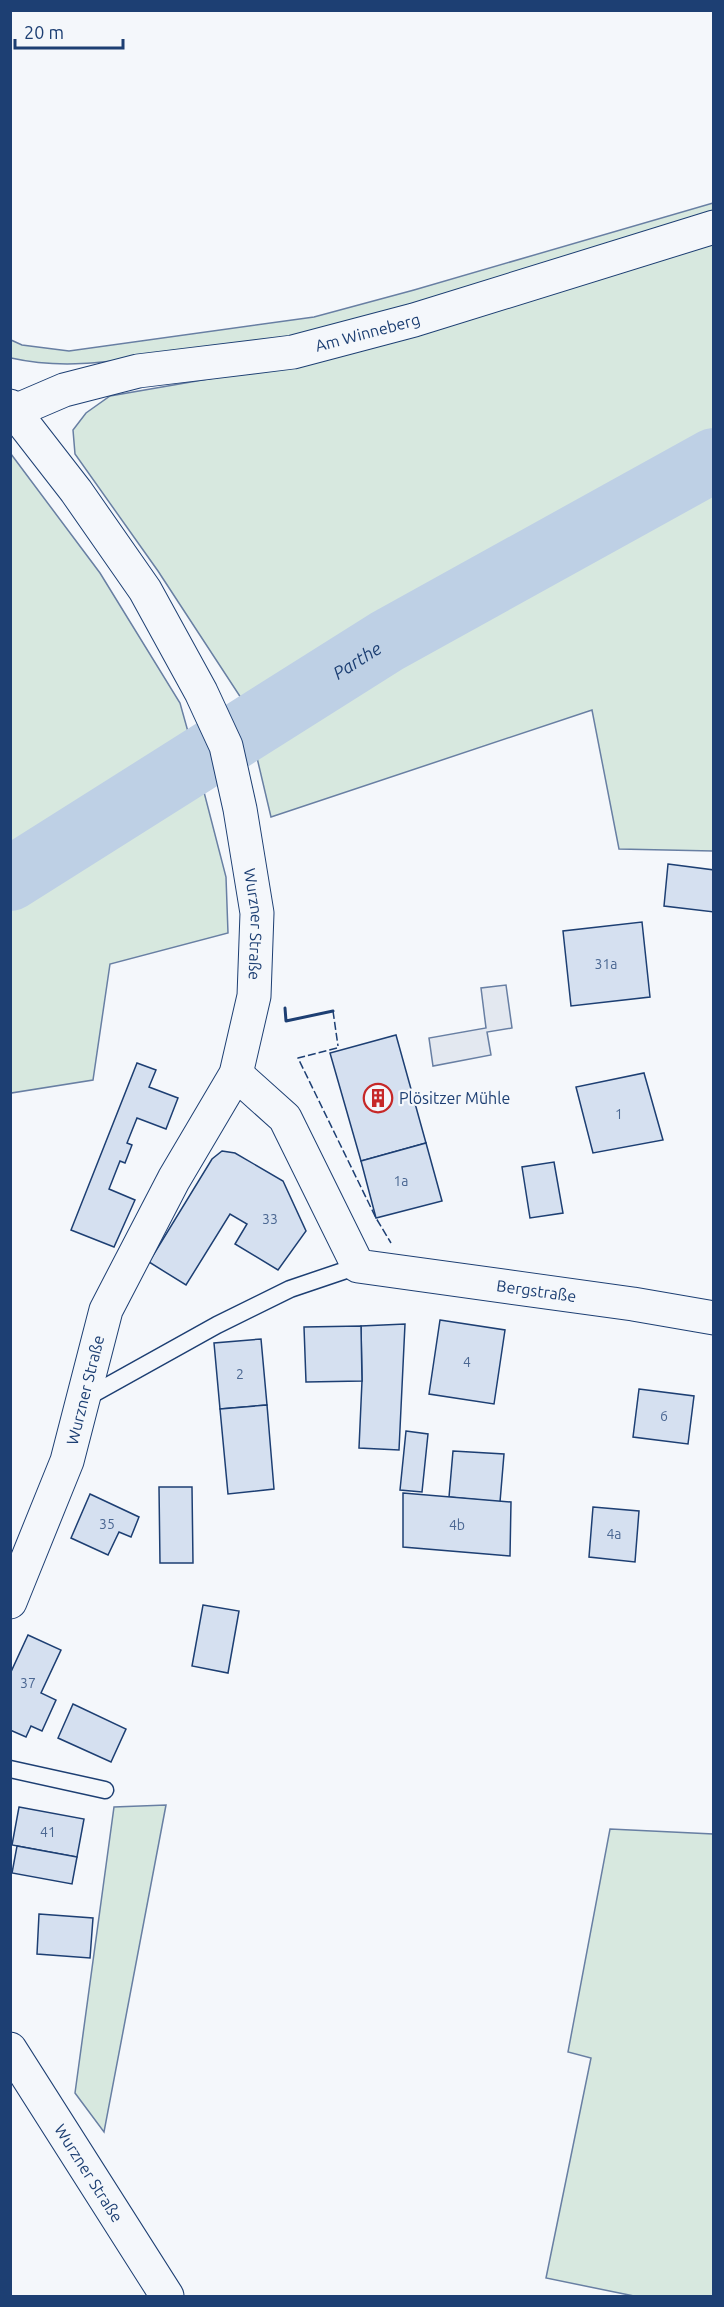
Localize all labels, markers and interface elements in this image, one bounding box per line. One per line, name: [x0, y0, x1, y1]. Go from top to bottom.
scale bar: [15, 12, 123, 50]
text: 20 m: [24, 22, 64, 42]
street label: Am Winneberg: [313, 310, 422, 355]
water label: Parthe: [329, 637, 385, 683]
street label: Wurzner Straße: [241, 867, 266, 980]
house number: 31a: [595, 956, 618, 972]
building icon: Plösitzer Mühle: [362, 1082, 394, 1114]
place label: Plösitzer Mühle: [399, 1089, 510, 1107]
house number: 1: [615, 1106, 623, 1122]
house number: 1a: [393, 1173, 409, 1189]
house number: 33: [262, 1211, 278, 1227]
street label: Bergstraße: [495, 1276, 577, 1305]
street label: Wurzner Straße: [63, 1333, 107, 1447]
house number: 4: [463, 1354, 471, 1370]
house number: 2: [236, 1366, 244, 1382]
house number: 6: [660, 1408, 668, 1424]
house number: 35: [99, 1516, 115, 1532]
house number: 4b: [449, 1517, 465, 1533]
house number: 4a: [606, 1526, 622, 1542]
house number: 37: [20, 1675, 36, 1691]
house number: 41: [40, 1824, 56, 1840]
street label: Wurzner Straße: [51, 2121, 127, 2225]

